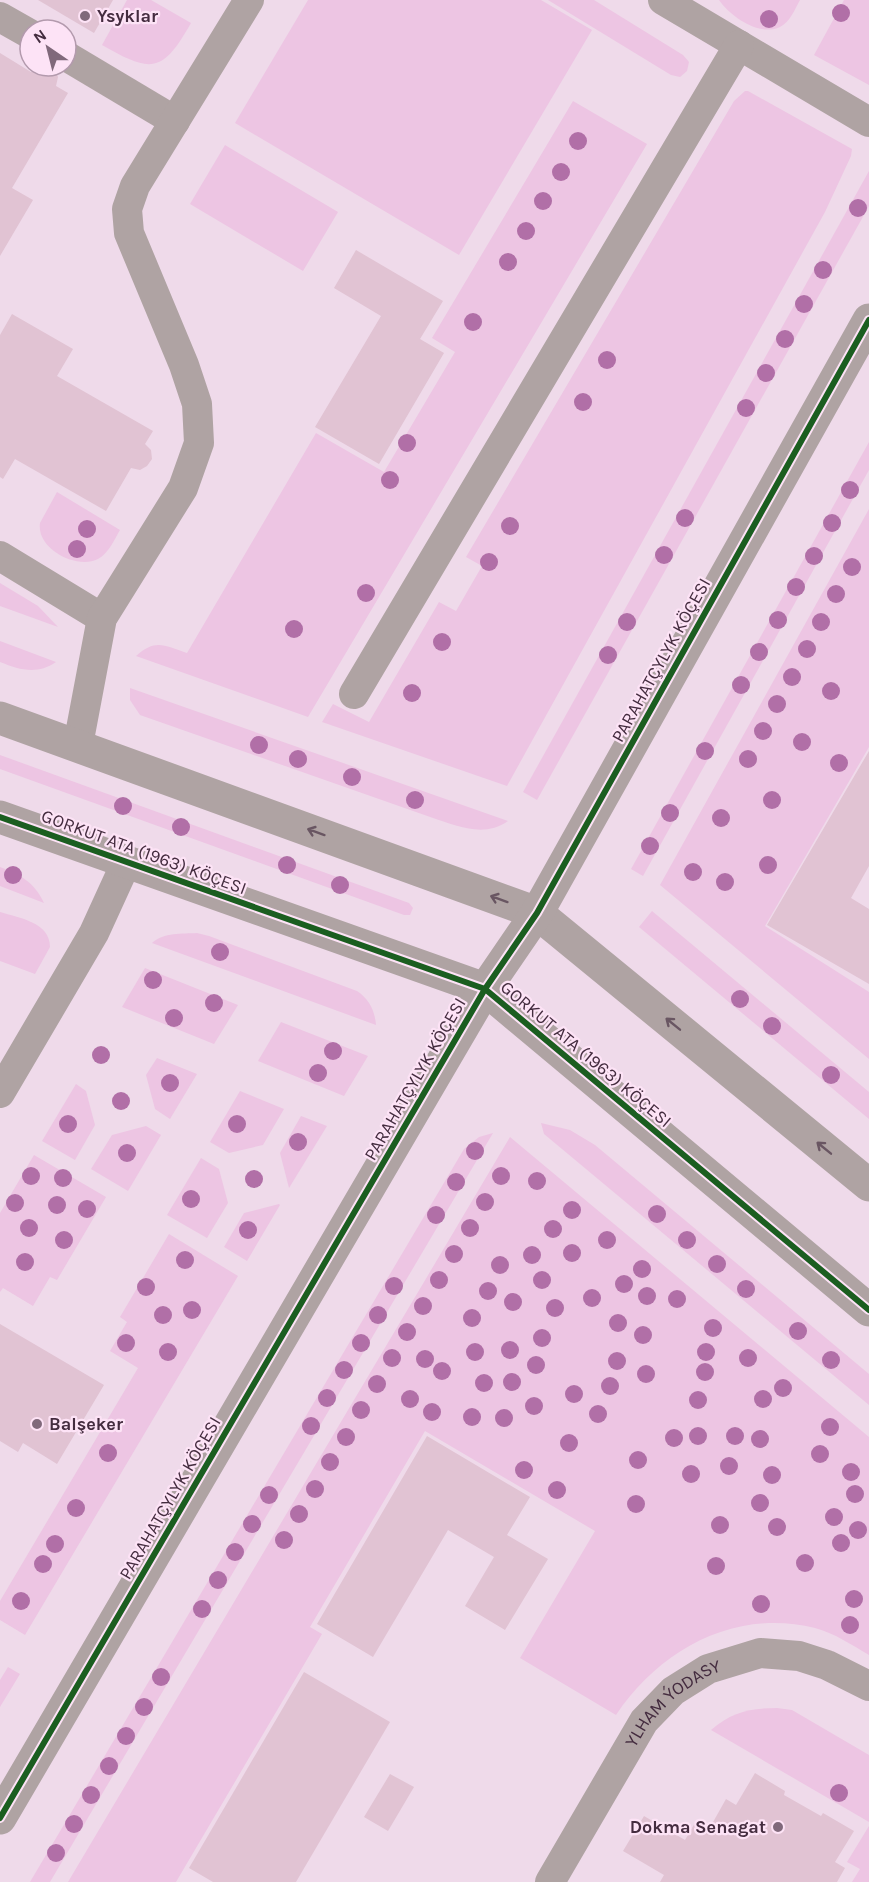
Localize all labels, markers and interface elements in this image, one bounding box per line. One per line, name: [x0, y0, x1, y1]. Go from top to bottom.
place label: Ysyklar: [97, 5, 158, 27]
marker: Ysyklar: [78, 9, 92, 23]
north arrow: [18, 18, 78, 78]
text: N: [30, 25, 50, 47]
street label: PARAHATÇYLYK KÖÇESI: [607, 574, 715, 746]
street label: GORKUT ATA (1963) KÖÇESI: [38, 805, 250, 899]
one-way arrow: [307, 826, 326, 837]
one-way arrow: [490, 893, 509, 904]
street label: GORKUT ATA (1963) KÖÇESI: [496, 976, 676, 1132]
street label: PARAHATÇYLYK KÖÇESI: [359, 994, 471, 1164]
one-way arrow: [665, 1018, 681, 1031]
one-way arrow: [817, 1141, 832, 1155]
place label: Balşeker: [49, 1413, 123, 1435]
street label: PARAHATÇYLYK KÖÇESI: [114, 1413, 226, 1583]
marker: Balşeker: [30, 1417, 44, 1431]
street label: YLHAM ÝODASY: [620, 1655, 723, 1751]
place label: Dokma Senagat: [630, 1816, 766, 1838]
marker: Dokma Senagat: [771, 1820, 785, 1834]

